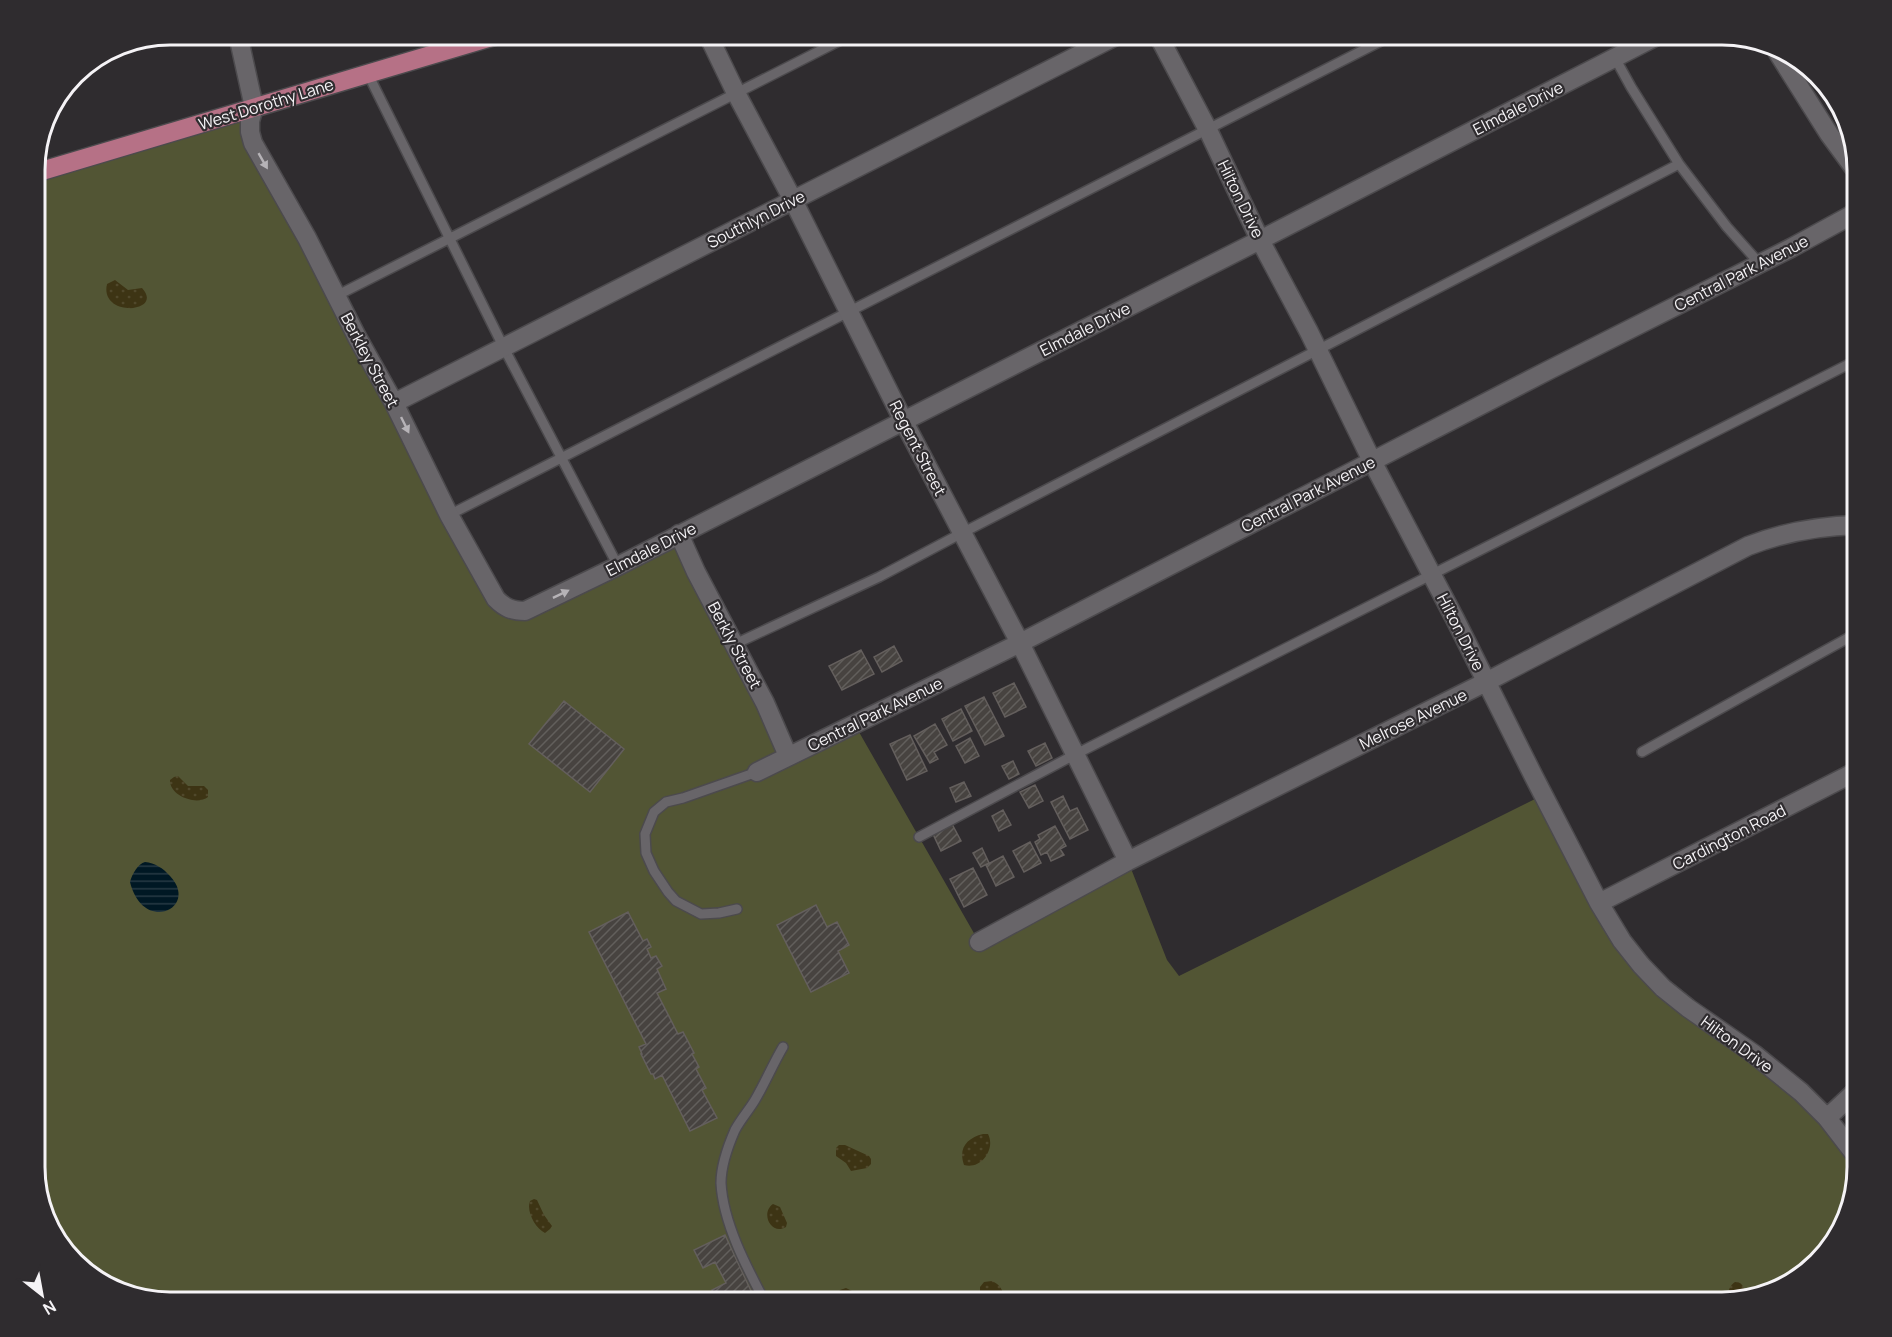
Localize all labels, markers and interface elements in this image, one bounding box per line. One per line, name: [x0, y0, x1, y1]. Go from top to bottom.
street label: West Dorothy Lane: [196, 73, 336, 135]
street label: Elmdale Drive: [1469, 76, 1567, 140]
one-way arrow: [258, 153, 268, 170]
street label: Hilton Drive: [1213, 156, 1269, 242]
street label: Southlyn Drive: [703, 185, 809, 253]
street label: Central Park Avenue: [1670, 230, 1812, 316]
street label: Elmdale Drive: [1036, 297, 1134, 361]
street label: Berkley Street: [336, 309, 404, 411]
street label: Regent Street: [885, 397, 951, 499]
one-way arrow: [400, 417, 410, 434]
street label: Central Park Avenue: [1237, 451, 1379, 537]
street label: Elmdale Drive: [602, 517, 700, 581]
one-way arrow: [553, 590, 570, 599]
street label: Hilton Drive: [1432, 590, 1490, 674]
street label: Berkly Street: [703, 598, 767, 692]
street label: Central Park Avenue: [804, 672, 946, 756]
street label: Melrose Avenue: [1355, 683, 1471, 755]
street label: Cardington Road: [1669, 799, 1789, 875]
street label: Hilton Drive: [1697, 1010, 1777, 1078]
north arrow: [12, 1265, 72, 1325]
text: N: [39, 1295, 60, 1320]

